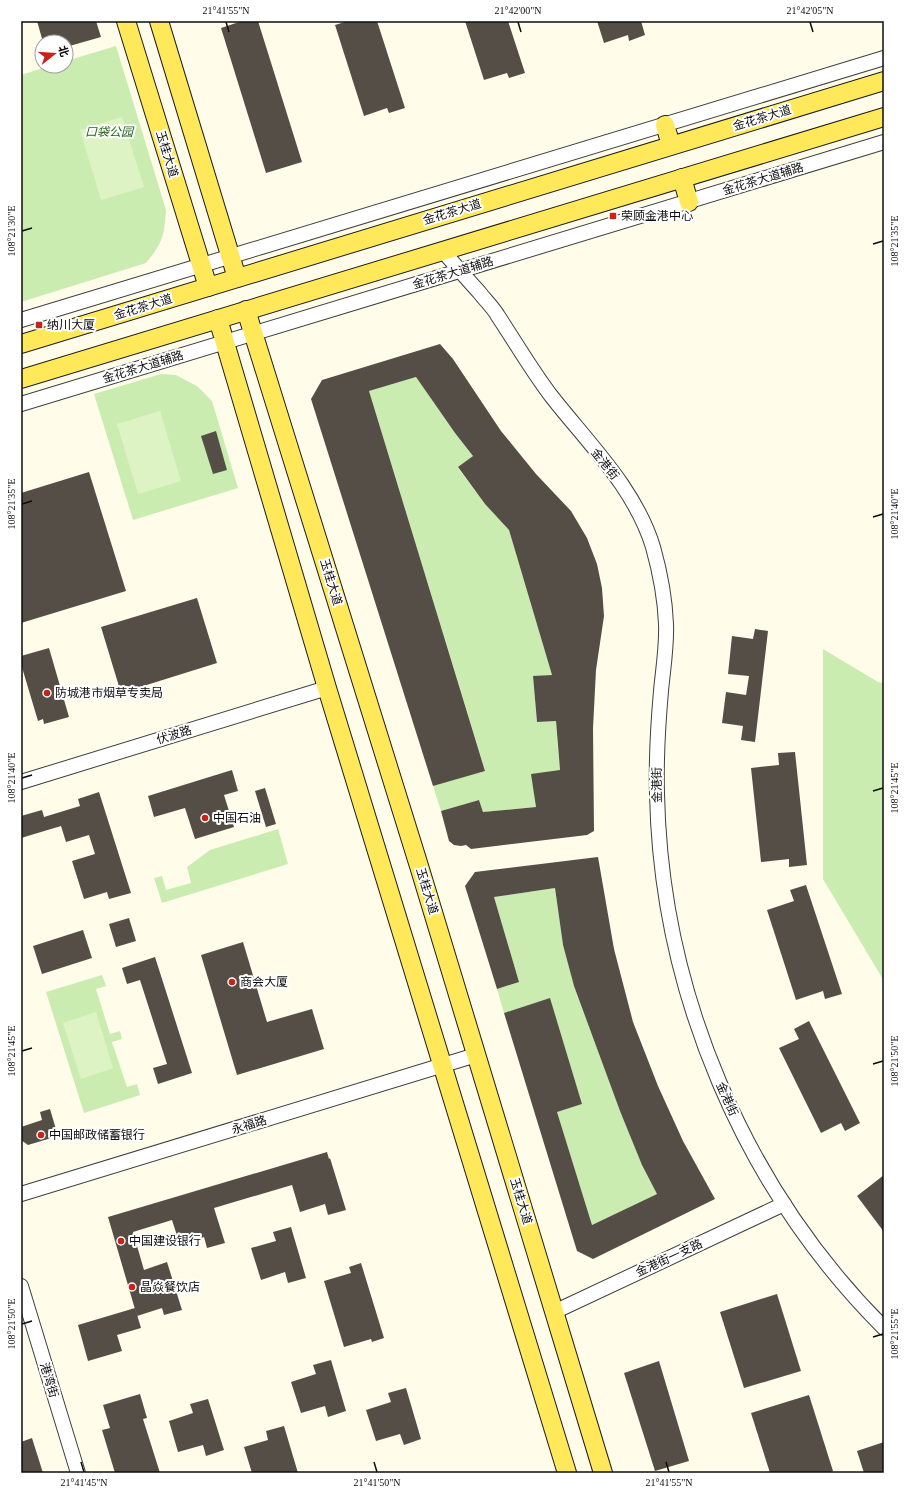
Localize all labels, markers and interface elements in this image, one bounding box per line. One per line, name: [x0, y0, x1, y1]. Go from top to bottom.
text: 21°41'55"N: [202, 5, 250, 16]
text: 21°42'00"N: [494, 5, 542, 16]
text: 21°42'05"N: [786, 5, 834, 16]
north arrow: [34, 34, 74, 74]
text: 北: [56, 44, 71, 58]
street label: 金花茶大道: [731, 103, 793, 133]
park label: 口袋公园: [85, 125, 135, 139]
street label: 玉桂大道: [153, 129, 181, 179]
street label: 金花茶大道辅路: [721, 160, 805, 198]
street label: 金花茶大道: [421, 197, 483, 227]
text: 108°21'30"E: [6, 206, 17, 257]
place label: 荣顾金港中心: [621, 209, 693, 223]
marker: 荣顾金港中心: [608, 211, 618, 221]
text: 108°21'35"E: [889, 216, 900, 267]
street label: 金花茶大道辅路: [411, 254, 495, 292]
street label: 金花茶大道: [112, 292, 174, 322]
place label: 纳川大厦: [47, 318, 95, 332]
marker: 纳川大厦: [34, 320, 44, 330]
street label: 金花茶大道辅路: [101, 348, 185, 386]
street label: 金港街: [588, 446, 622, 482]
text: 108°21'35"E: [6, 479, 17, 530]
text: 108°21'40"E: [889, 489, 900, 540]
street label: 玉桂大道: [317, 557, 345, 607]
place label: 防城港市烟草专卖局: [55, 686, 163, 700]
marker: 防城港市烟草专卖局: [42, 688, 52, 698]
street label: 伏波路: [155, 723, 193, 747]
text: 108°21'40"E: [6, 753, 17, 804]
text: 108°21'45"E: [889, 763, 900, 814]
street label: 金港街: [650, 767, 664, 803]
place label: 中国石油: [213, 811, 261, 825]
marker: 中国石油: [200, 813, 210, 823]
street label: 玉桂大道: [413, 866, 441, 916]
place label: 商会大厦: [240, 975, 288, 989]
marker: 商会大厦: [227, 977, 237, 987]
text: 108°21'45"E: [6, 1026, 17, 1077]
text: 108°21'50"E: [889, 1036, 900, 1087]
street label: 金港街: [713, 1080, 741, 1118]
street label: 永福路: [230, 1113, 268, 1137]
place label: 中国邮政储蓄银行: [49, 1128, 145, 1142]
marker: 中国邮政储蓄银行: [36, 1130, 46, 1140]
street label: 玉桂大道: [507, 1176, 535, 1226]
place label: 中国建设银行: [129, 1234, 201, 1248]
marker: 中国建设银行: [116, 1236, 126, 1246]
street label: 金港街一支路: [633, 1236, 705, 1280]
place label: 晶焱餐饮店: [140, 1280, 200, 1294]
marker: 晶焱餐饮店: [127, 1282, 137, 1292]
text: 108°21'50"E: [6, 1299, 17, 1350]
text: 108°21'55"E: [889, 1309, 900, 1360]
street label: 港湾街: [37, 1361, 61, 1399]
text: 21°41'45"N: [60, 1477, 108, 1488]
text: 21°41'50"N: [353, 1477, 401, 1488]
text: 21°41'55"N: [645, 1477, 693, 1488]

